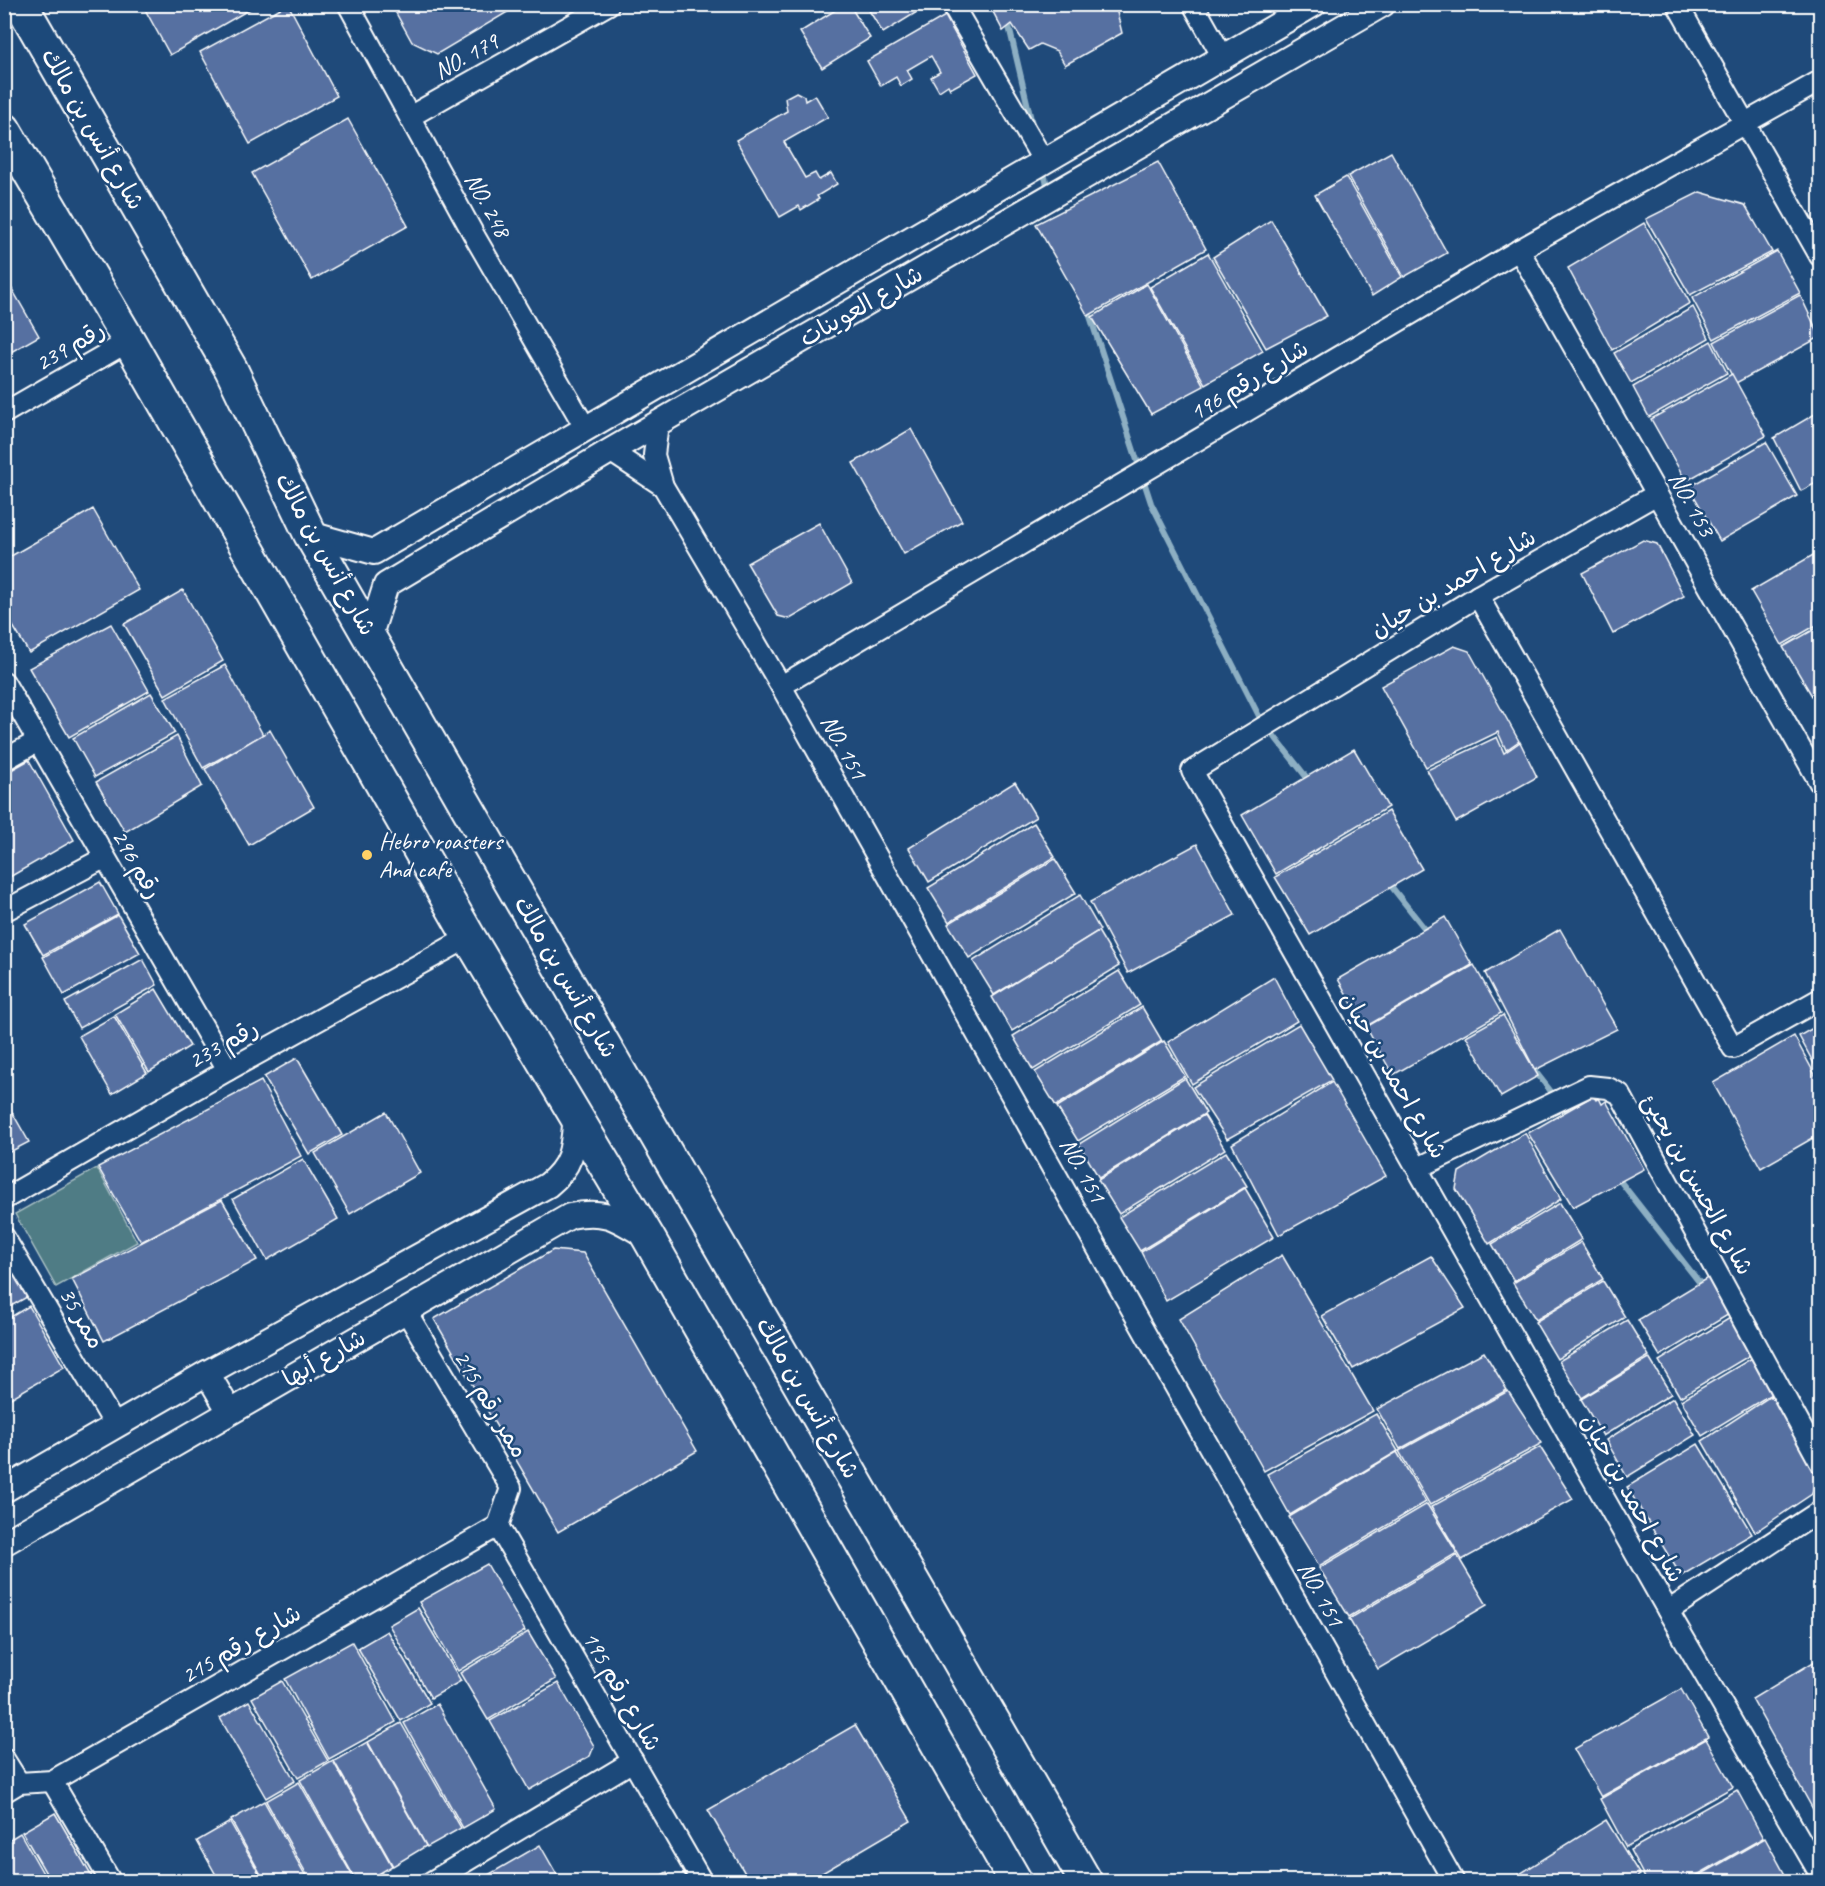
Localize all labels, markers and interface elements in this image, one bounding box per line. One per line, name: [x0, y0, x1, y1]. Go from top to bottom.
street label: NO. 179: [428, 25, 505, 86]
street label: شارع أنس بن مالك: [33, 43, 151, 216]
street label: NO. 248: [458, 167, 519, 244]
street label: شارع العوينات: [794, 259, 929, 355]
street label: رقم 239: [30, 314, 112, 380]
street label: شارع رقم 196: [1184, 333, 1315, 430]
street label: NO. 153: [1662, 466, 1723, 543]
street label: شارع أنس بن مالك: [267, 467, 383, 642]
street label: شارع احمد بن حيان: [1365, 522, 1542, 646]
street label: NO. 151: [814, 709, 874, 786]
street label: رقم 296: [103, 824, 169, 906]
place label: Hebro roasters And cafe: [379, 826, 505, 884]
marker: Hebro roasters And cafe: [360, 848, 374, 862]
street label: شارع أنس بن مالك: [506, 891, 624, 1064]
street label: شارع احمد بن حيان: [1332, 986, 1454, 1165]
street label: رقم 233: [183, 1013, 265, 1078]
street label: شارع الحسن بن يحيئ: [1634, 1088, 1760, 1281]
street label: NO. 151: [1053, 1132, 1113, 1209]
street label: ممر 35: [52, 1282, 112, 1354]
street label: شارع أنس بن مالك: [748, 1312, 866, 1485]
street label: شارع أبها: [277, 1322, 372, 1395]
street label: ممر رقم 215: [445, 1345, 535, 1465]
street label: شارع احمد بن حيان: [1573, 1408, 1692, 1589]
street label: NO. 151: [1291, 1556, 1351, 1633]
street label: شارع رقم 215: [176, 1598, 308, 1693]
street label: شارع رقم 195: [573, 1626, 668, 1758]

